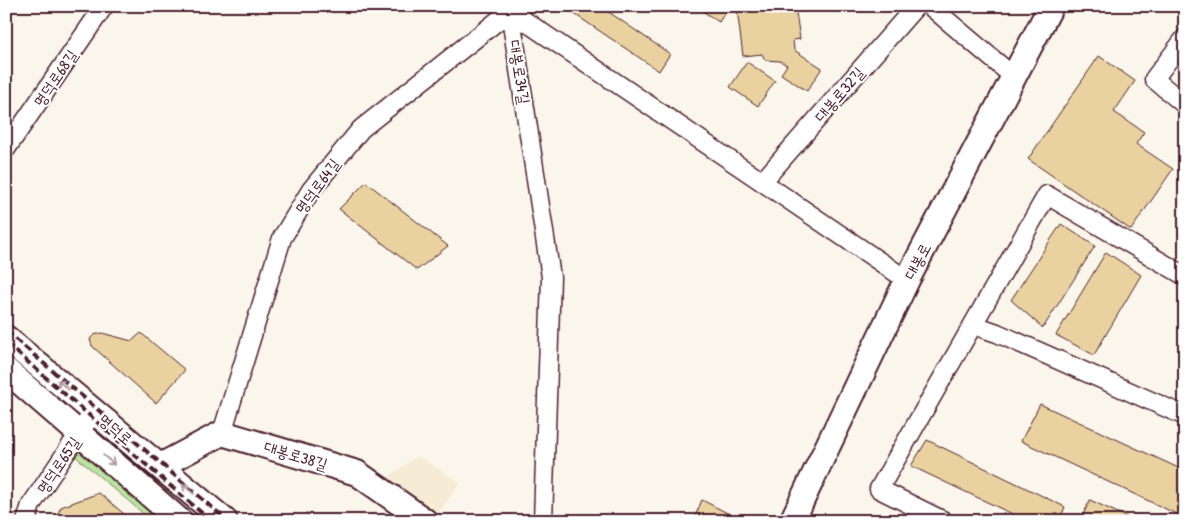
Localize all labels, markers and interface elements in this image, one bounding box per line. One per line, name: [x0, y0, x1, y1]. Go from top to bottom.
street label: 대봉로34길: [504, 38, 536, 106]
street label: 명덕로68길: [28, 45, 82, 111]
street label: 대봉로32길: [809, 62, 869, 126]
street label: 명덕로64길: [289, 154, 345, 218]
street label: 대봉로: [898, 239, 936, 283]
one-way arrow: [57, 380, 70, 391]
street label: 명덕로: [94, 408, 138, 450]
street label: 명덕로65길: [31, 432, 85, 498]
street label: 대봉로38길: [261, 435, 331, 475]
one-way arrow: [102, 454, 115, 466]
one-way arrow: [182, 484, 195, 495]

